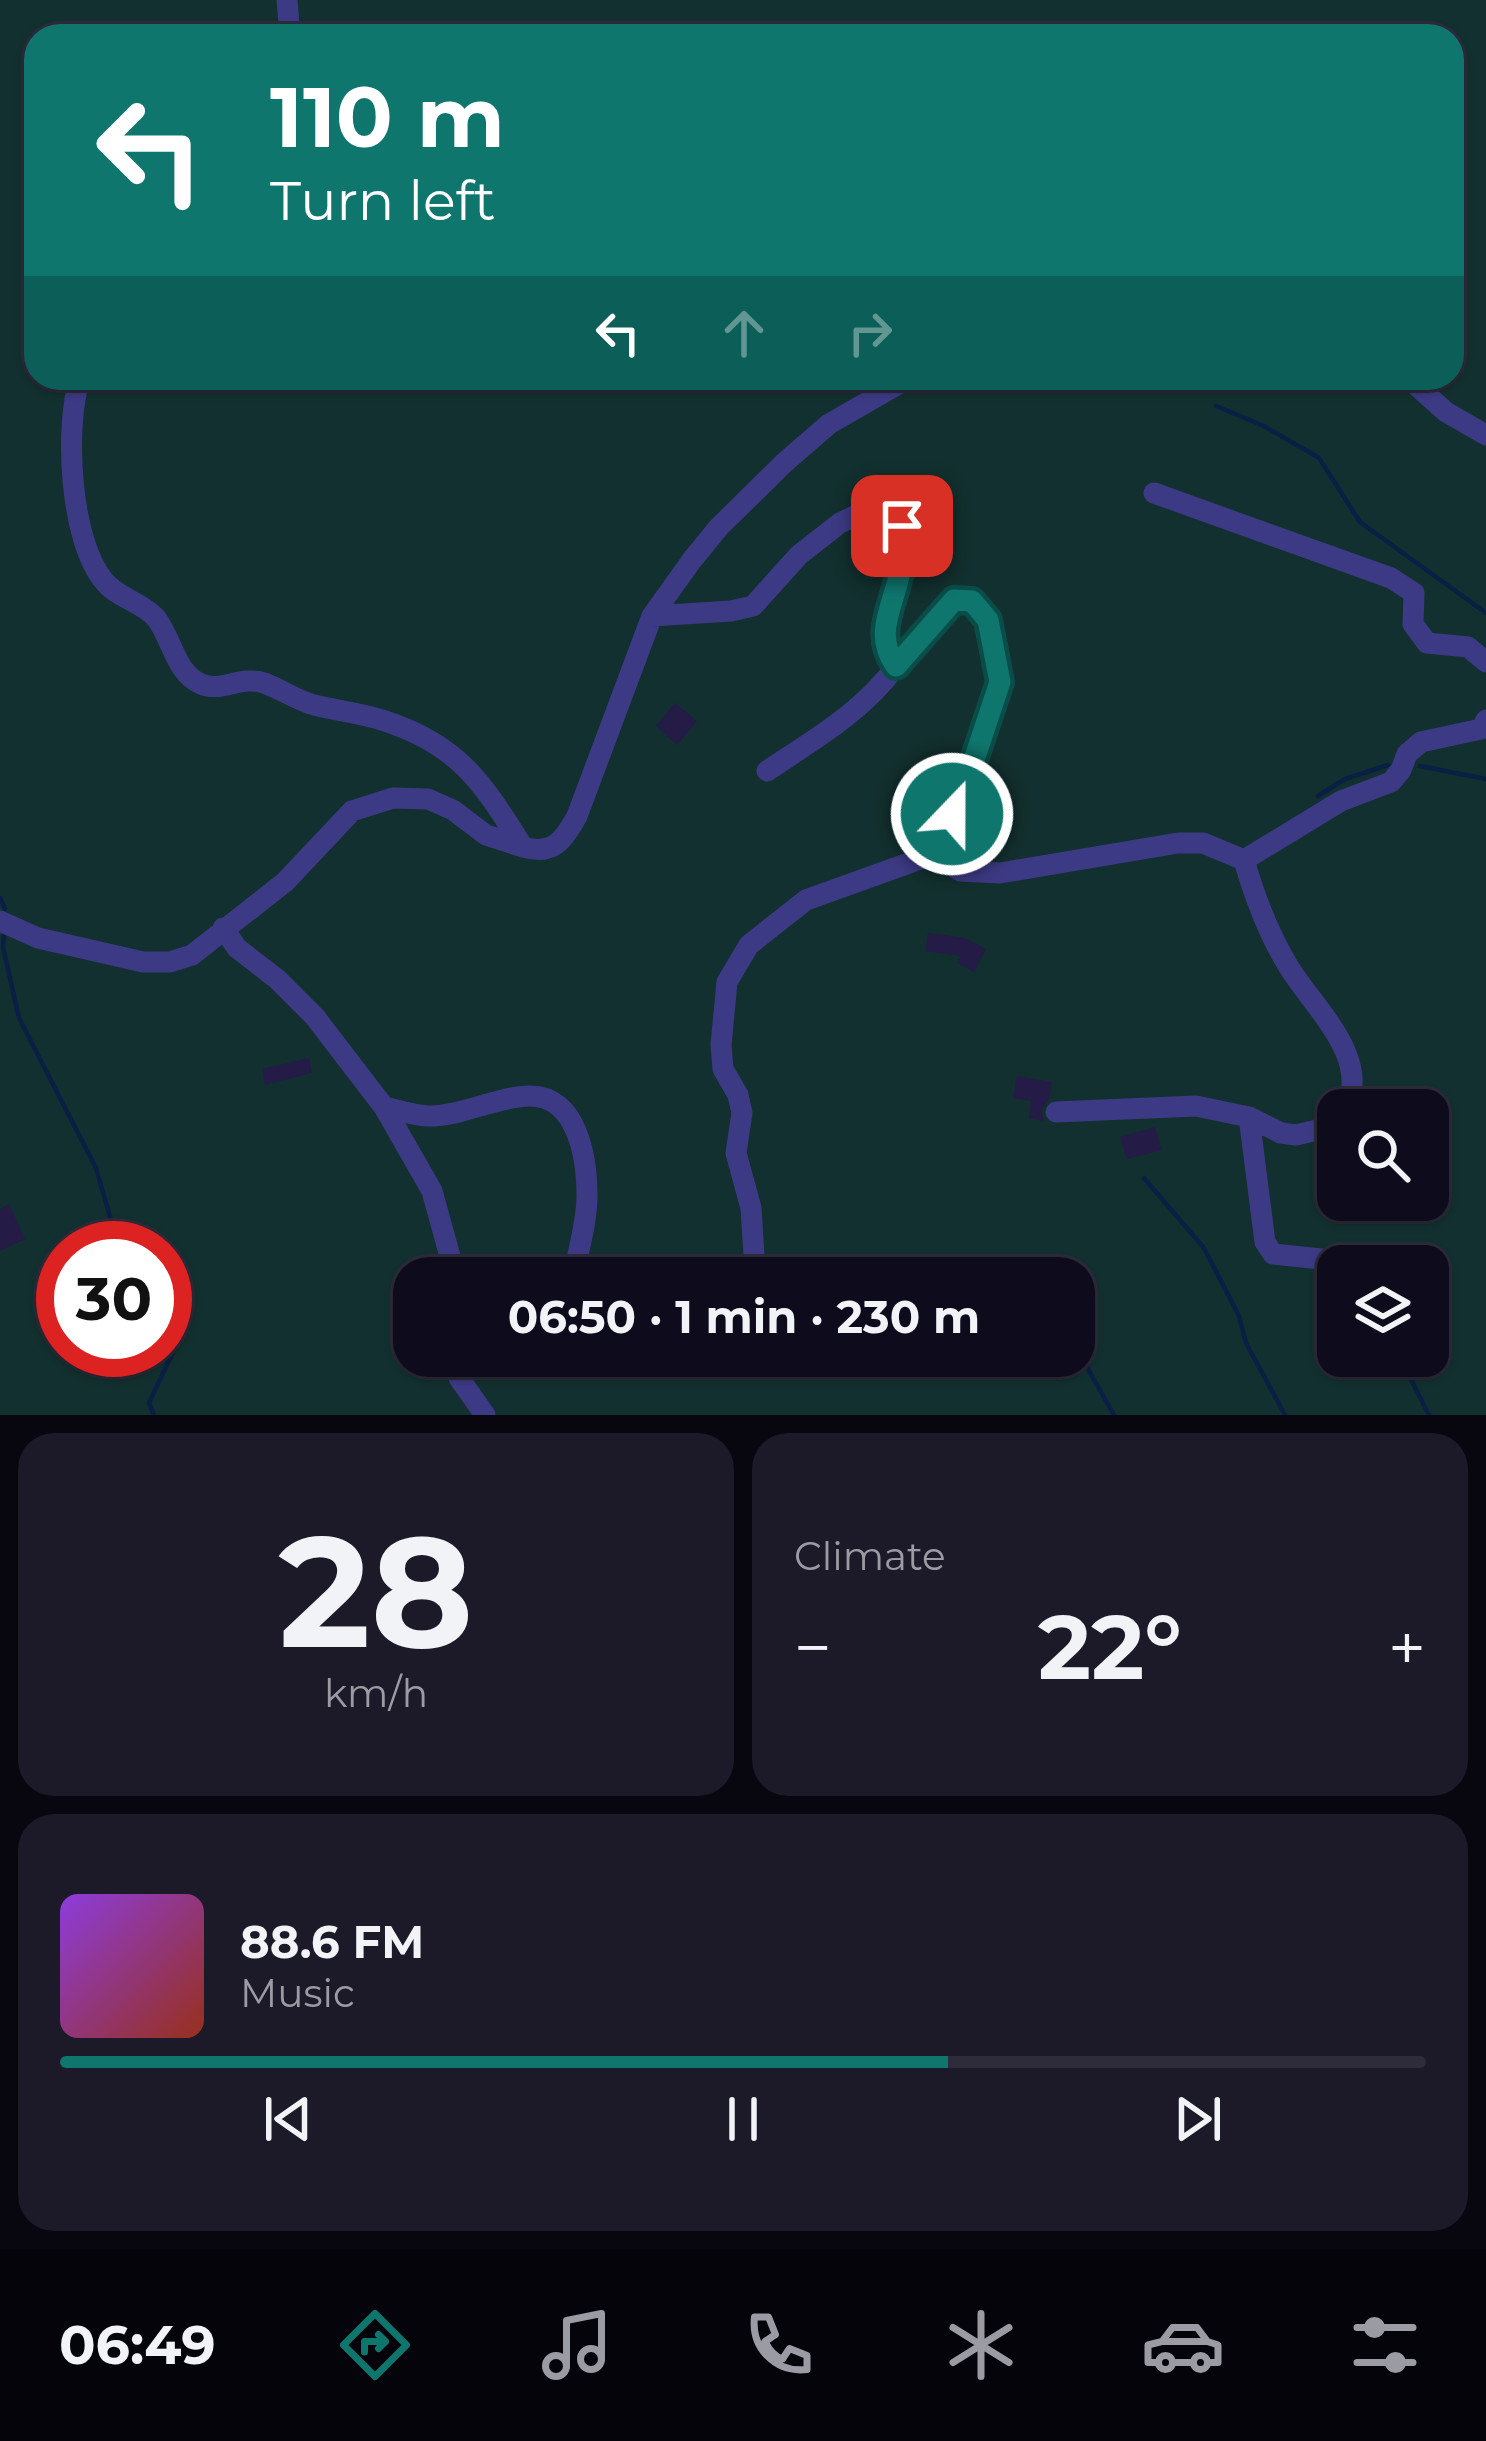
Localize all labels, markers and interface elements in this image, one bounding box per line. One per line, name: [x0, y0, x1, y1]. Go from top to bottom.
text: 110 m: [270, 66, 505, 168]
icon: left: [72, 72, 228, 228]
text: Turn left: [270, 168, 496, 234]
icon: left: [585, 300, 651, 366]
icon: ahead: [711, 300, 777, 366]
icon: right: [837, 300, 903, 366]
pin: [851, 475, 953, 577]
icon: arrive: [869, 493, 935, 559]
position arrow: [889, 751, 1015, 877]
map controls: [1317, 1089, 1449, 1377]
button: search: [1317, 1089, 1449, 1221]
speed limit sign: 30: [36, 1221, 192, 1377]
button: layers: [1317, 1245, 1449, 1377]
text: 06:50 · 1 min · 230 m: [508, 1289, 980, 1344]
text: 28: [279, 1496, 474, 1686]
text: Climate: [794, 1532, 946, 1580]
text: 22°: [1038, 1592, 1182, 1702]
text: −: [794, 1607, 832, 1688]
text: +: [1388, 1607, 1426, 1688]
text: km/h: [324, 1669, 428, 1717]
text: 88.6 FM: [240, 1914, 424, 1969]
text: Music: [240, 1969, 355, 2017]
icon: previous: [255, 2086, 321, 2152]
icon: pause: [710, 2086, 776, 2152]
icon: next: [1165, 2086, 1231, 2152]
icon: directions: [333, 2303, 417, 2387]
icon: music: [535, 2303, 619, 2387]
icon: phone: [737, 2303, 821, 2387]
icon: climate: [939, 2303, 1023, 2387]
icon: car: [1141, 2303, 1225, 2387]
icon: filters: [1343, 2303, 1427, 2387]
text: 06:49: [59, 2312, 216, 2378]

